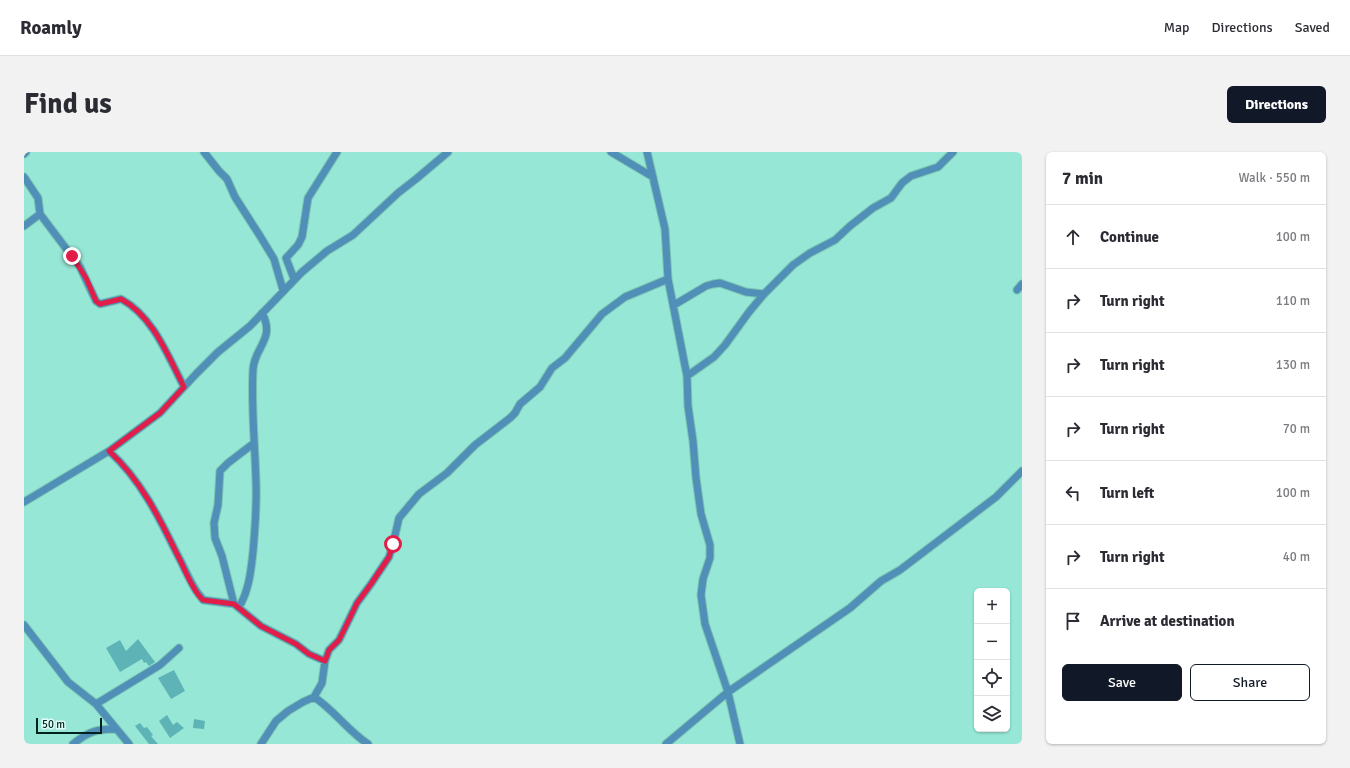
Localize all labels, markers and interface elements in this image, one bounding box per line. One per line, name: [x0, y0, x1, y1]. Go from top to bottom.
text: Roamly: [20, 16, 82, 40]
text: Map: [1164, 19, 1190, 36]
text: Directions: [1212, 19, 1273, 36]
text: Saved: [1295, 19, 1330, 36]
button: Directions: [1227, 86, 1326, 123]
text: Find us: [24, 87, 112, 121]
text: 7 min: [1062, 168, 1103, 189]
text: Walk · 550 m: [1239, 170, 1310, 186]
icon: ahead: [1062, 226, 1084, 248]
text: Continue: [1100, 228, 1159, 246]
text: 100 m: [1276, 229, 1310, 245]
route end: [63, 247, 81, 265]
icon: right: [1062, 290, 1084, 312]
text: Turn right: [1100, 292, 1165, 310]
text: 110 m: [1276, 293, 1310, 309]
icon: right: [1062, 354, 1084, 376]
text: Turn right: [1100, 356, 1165, 374]
text: 130 m: [1276, 357, 1310, 373]
icon: right: [1062, 418, 1084, 440]
text: Turn right: [1100, 420, 1165, 438]
text: 70 m: [1283, 421, 1310, 437]
icon: left: [1062, 482, 1084, 504]
text: Turn left: [1100, 484, 1154, 502]
text: 100 m: [1276, 485, 1310, 501]
route start: [384, 535, 402, 553]
icon: right: [1062, 546, 1084, 568]
text: Turn right: [1100, 548, 1165, 566]
text: 40 m: [1283, 549, 1310, 565]
map controls: [974, 588, 1010, 732]
button: +: [974, 588, 1010, 624]
icon: arrive: [1062, 610, 1084, 632]
text: Arrive at destination: [1100, 612, 1235, 630]
button: −: [974, 624, 1010, 660]
button: locate: [974, 660, 1010, 696]
button: Save: [1062, 664, 1182, 701]
button: Share: [1190, 664, 1310, 701]
button: layers: [974, 696, 1010, 732]
scale bar: [36, 716, 102, 735]
text: 50 m: [42, 718, 65, 731]

